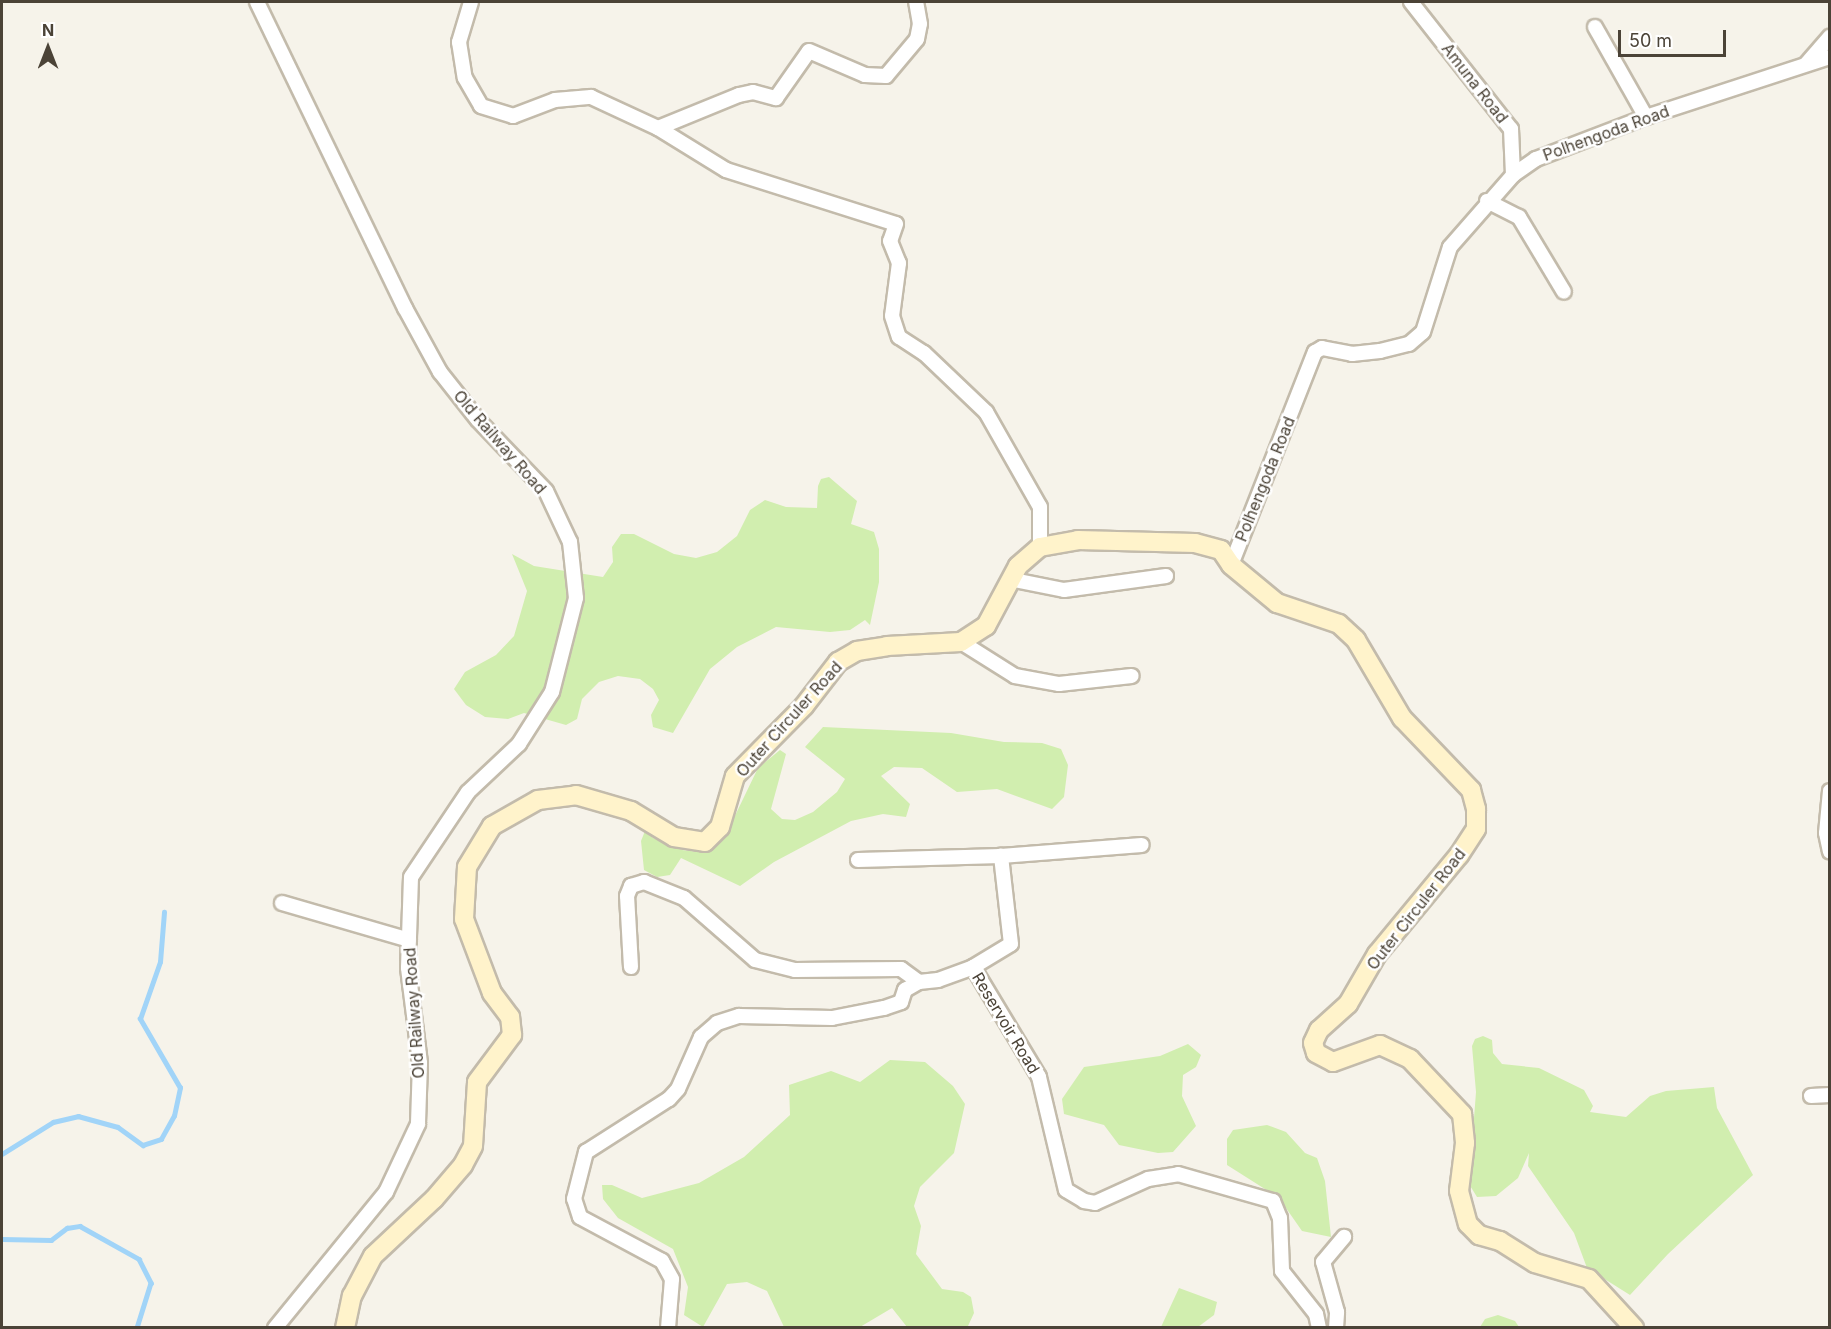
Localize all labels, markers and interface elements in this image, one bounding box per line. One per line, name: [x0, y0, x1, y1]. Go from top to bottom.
north arrow: [18, 18, 78, 78]
scale bar: [1621, 18, 1729, 56]
text: N: [42, 20, 54, 40]
text: 50 m: [1629, 30, 1672, 51]
street label: Amuna Road: [1438, 39, 1512, 127]
street label: Polhengoda Road: [1540, 101, 1672, 165]
street label: Old Railway Road: [450, 386, 550, 498]
street label: Polhengoda Road: [1231, 414, 1299, 544]
street label: Outer Circuler Road: [732, 657, 846, 781]
street label: Outer Circuler Road: [1363, 844, 1469, 974]
street label: Old Railway Road: [400, 947, 428, 1079]
street label: Reservoir Road: [968, 969, 1044, 1077]

